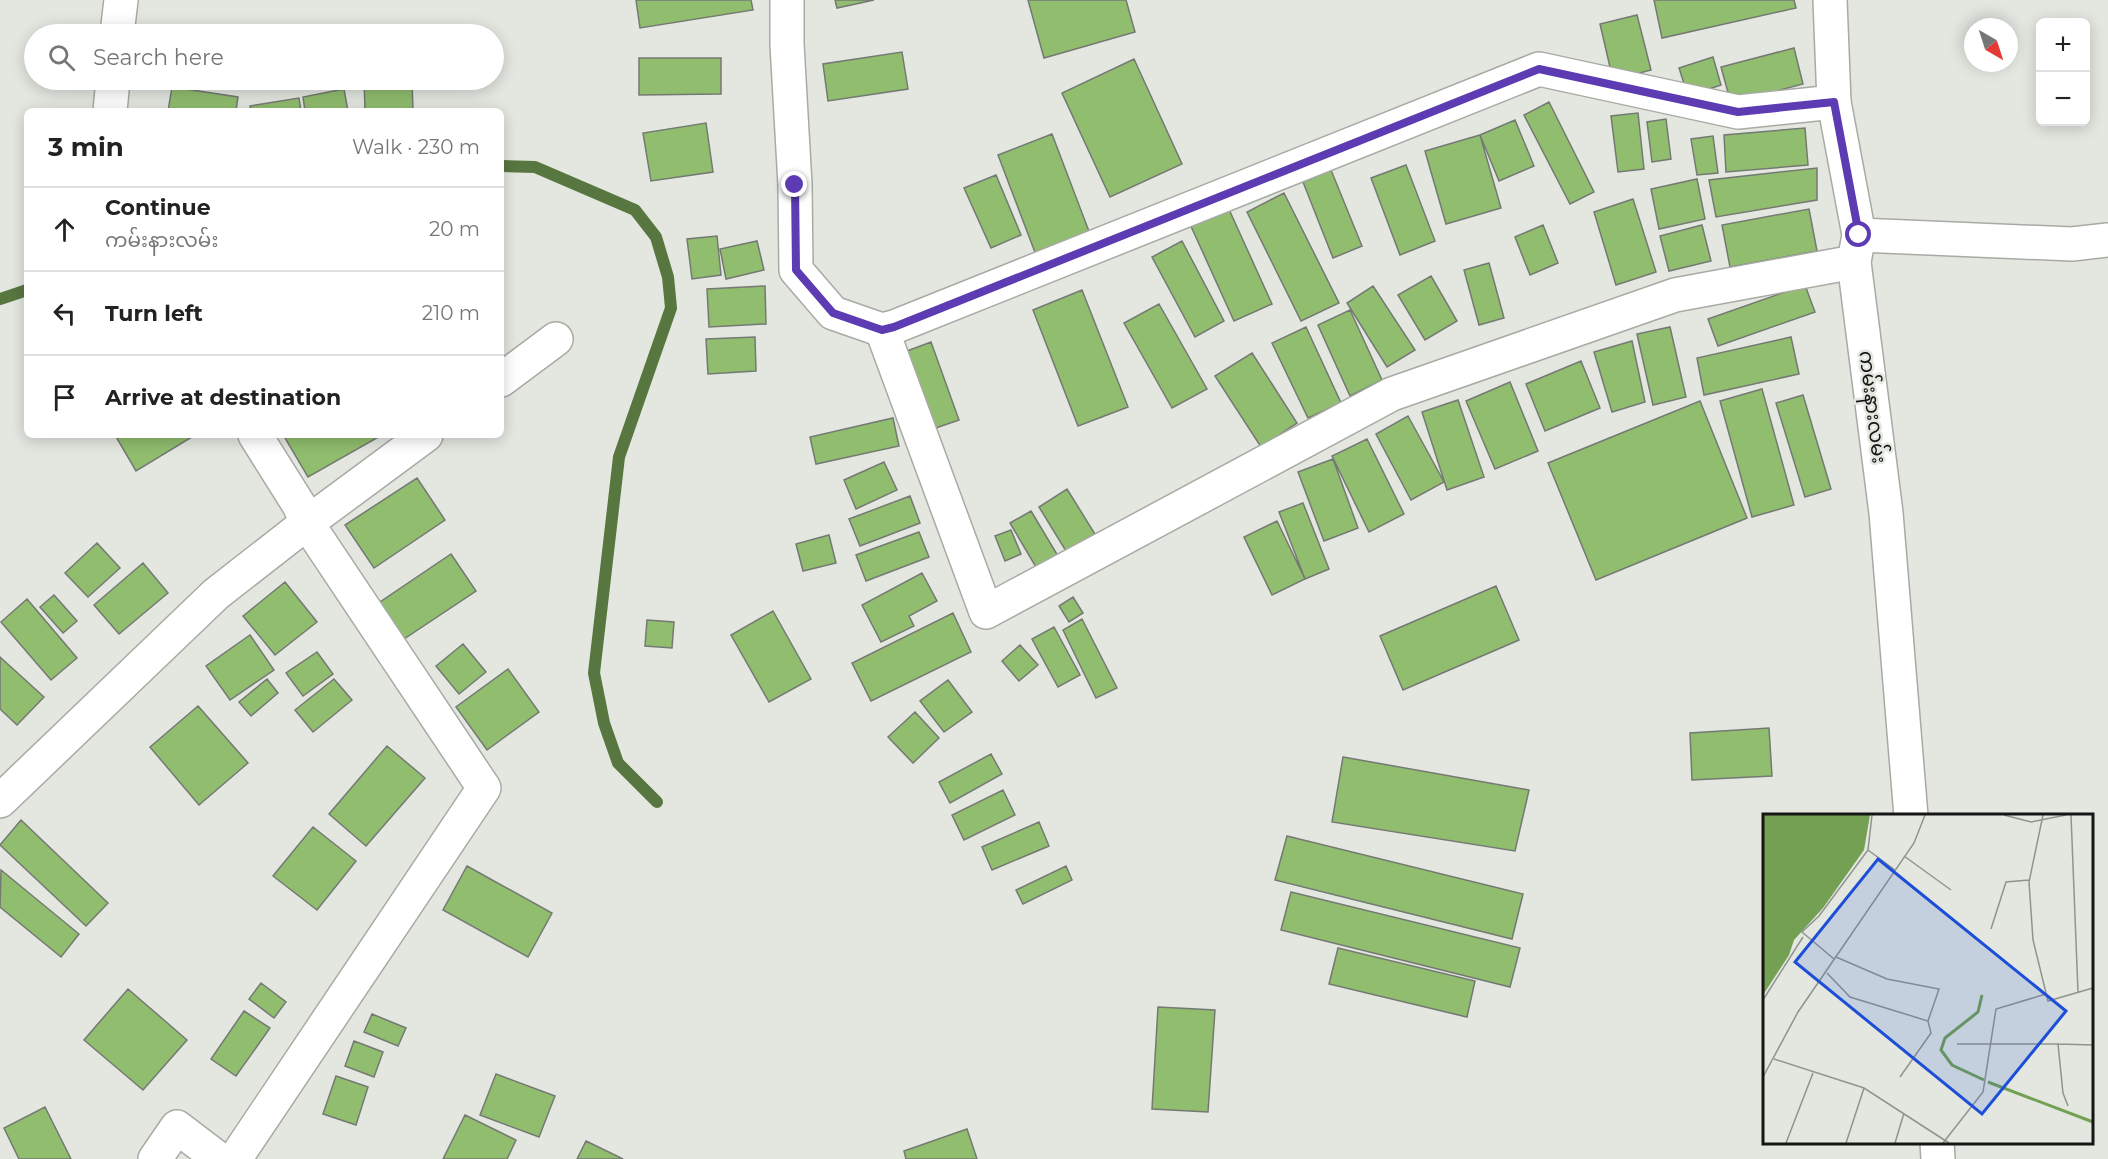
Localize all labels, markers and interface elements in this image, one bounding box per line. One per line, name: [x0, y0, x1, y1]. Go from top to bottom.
north arrow: [1964, 18, 2018, 72]
map controls: [2036, 18, 2090, 126]
button: +: [2036, 18, 2090, 72]
search box: [24, 24, 504, 90]
icon: search: [45, 41, 78, 74]
text: Search here: [93, 44, 224, 71]
button: −: [2036, 72, 2090, 126]
text: 3 min: [48, 131, 124, 163]
text: Walk · 230 m: [352, 135, 480, 159]
route end: [781, 171, 807, 197]
text: Continue: [105, 194, 211, 221]
icon: ahead: [48, 213, 81, 246]
text: 20 m: [429, 217, 480, 241]
route start: [1845, 221, 1871, 247]
text: ကမ်းနားလမ်း: [105, 228, 218, 252]
icon: left: [48, 297, 81, 330]
text: Turn left: [105, 300, 203, 327]
text: 210 m: [422, 301, 480, 325]
street label: ကမ်းနားလမ်း: [1850, 349, 1894, 465]
icon: arrive: [48, 381, 81, 414]
text: Arrive at destination: [105, 384, 341, 411]
inset map: [1763, 814, 2093, 1144]

